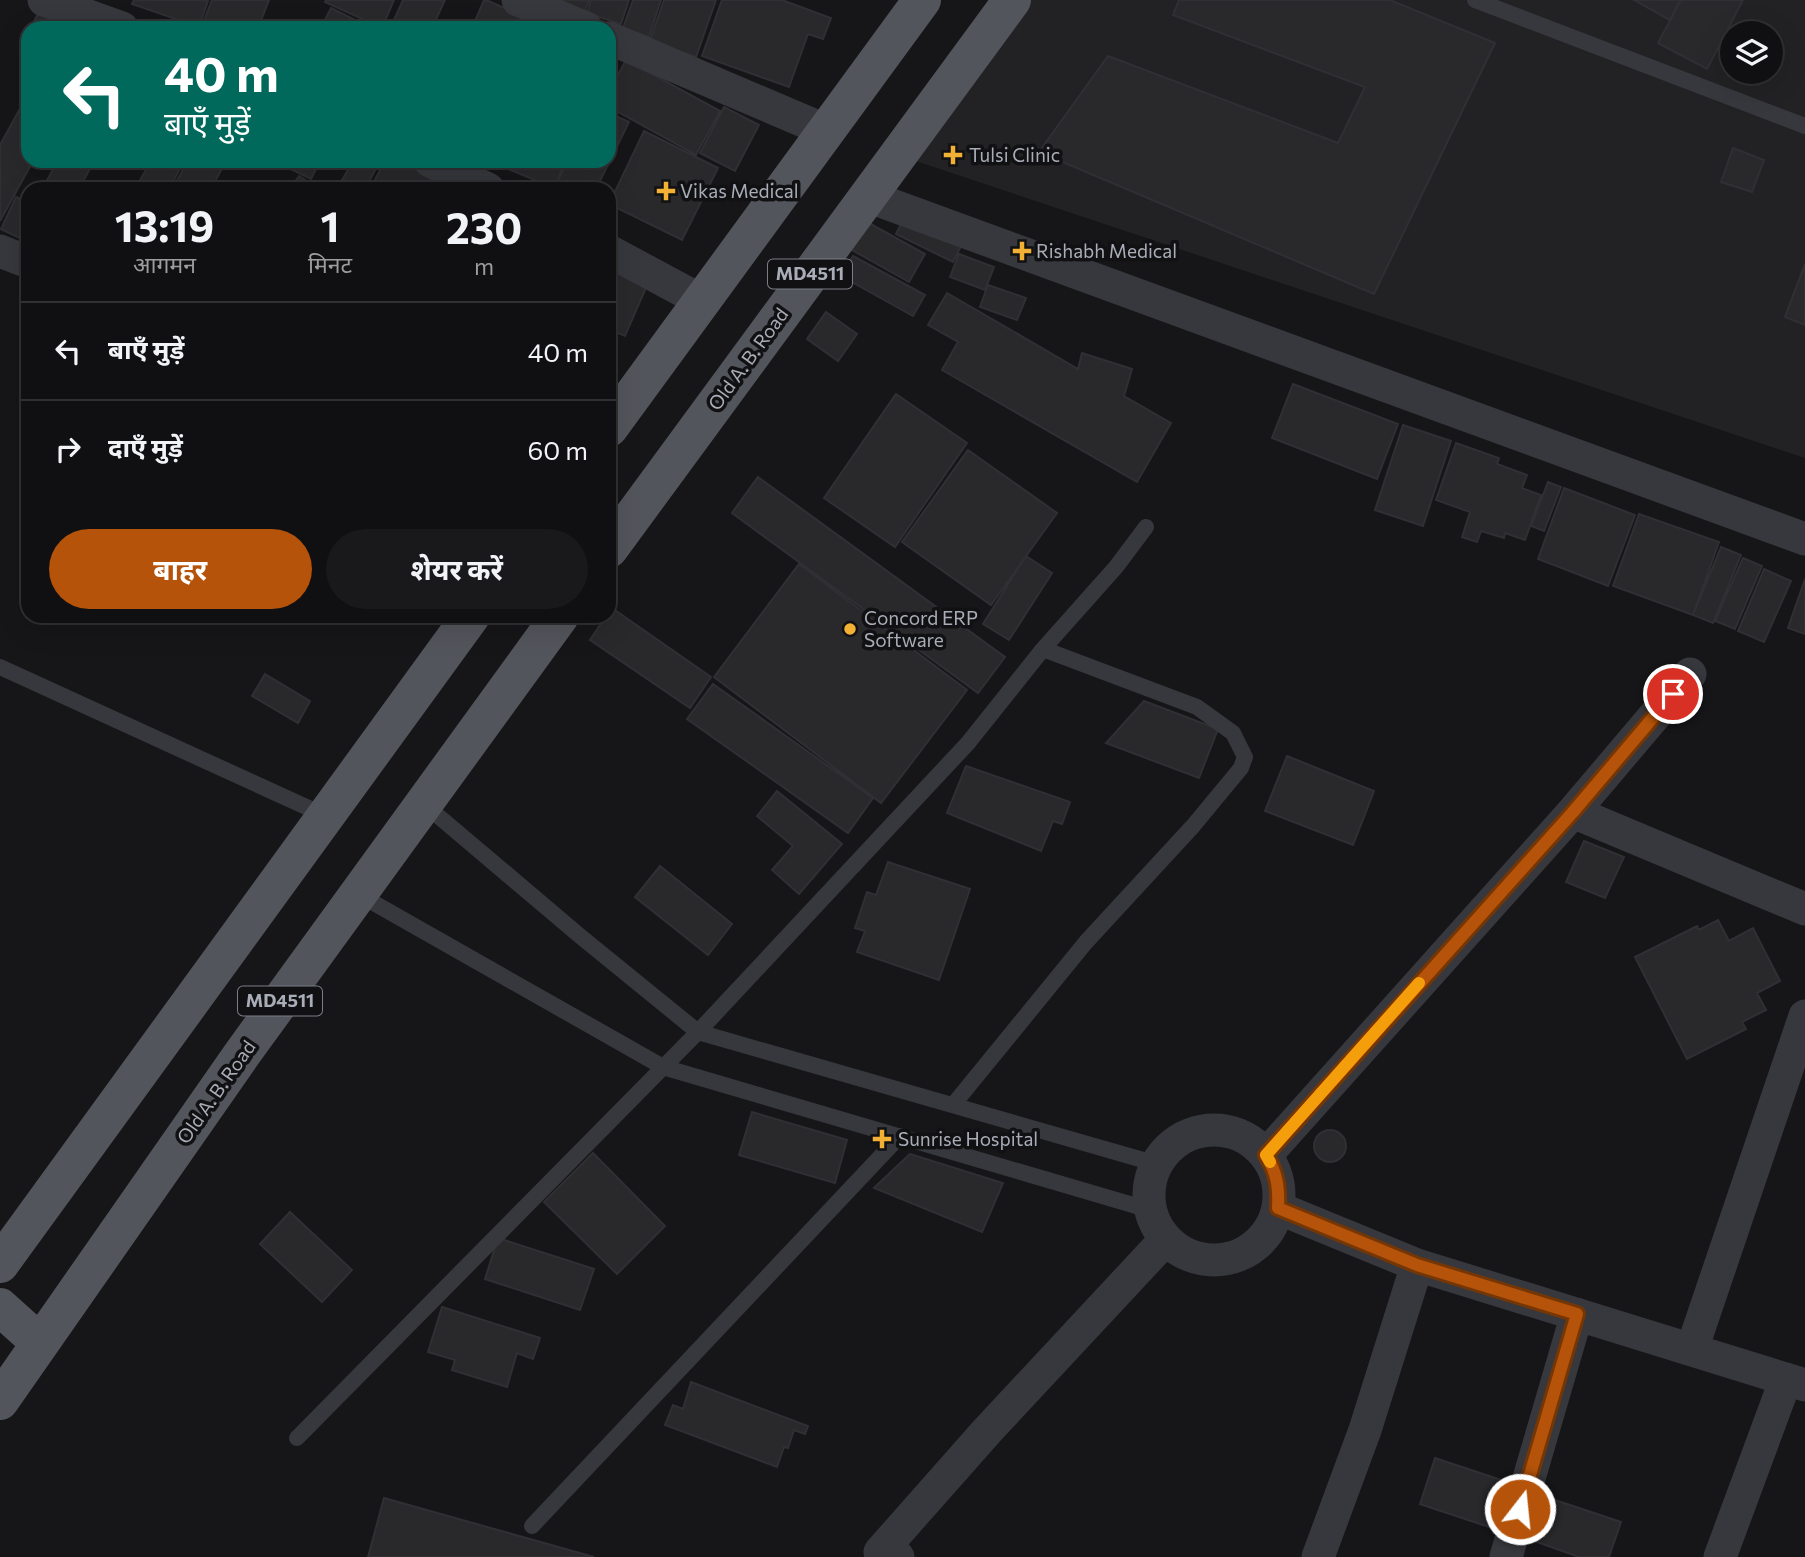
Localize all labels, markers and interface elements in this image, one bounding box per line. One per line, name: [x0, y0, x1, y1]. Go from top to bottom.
map controls: [1720, 21, 1783, 84]
button: layers: [1720, 21, 1783, 84]
text: 40 m: [164, 42, 279, 102]
icon: left: [49, 49, 140, 140]
text: बाएँ मुड़ें: [164, 102, 251, 142]
place label: Tulsi Clinic: [969, 143, 1060, 166]
marker: Tulsi Clinic: [943, 145, 963, 165]
place label: Vikas Medical: [680, 179, 799, 202]
marker: Vikas Medical: [658, 183, 674, 199]
text: 13:19: [115, 199, 214, 251]
text: 1: [321, 199, 340, 251]
text: 230: [446, 201, 522, 253]
place label: Rishabh Medical: [1036, 239, 1177, 262]
marker: Rishabh Medical: [1014, 243, 1030, 259]
text: आगमन: [133, 250, 196, 278]
text: मिनट: [308, 250, 352, 278]
text: m: [474, 252, 494, 280]
road number: MD4511: [768, 260, 852, 288]
street label: Old A. B. Road: [703, 303, 792, 414]
icon: left: [49, 332, 87, 370]
text: बाएँ मुड़ें: [108, 333, 184, 364]
text: 40 m: [528, 336, 588, 367]
icon: right: [49, 430, 87, 468]
text: दाएँ मुड़ें: [108, 431, 183, 462]
text: 60 m: [528, 434, 588, 465]
button: बाहर: [49, 529, 312, 609]
button: शेयर करें: [326, 529, 588, 609]
place label: Concord ERP Software: [864, 606, 978, 651]
marker: Concord ERP Software: [842, 621, 858, 637]
pin: [1643, 664, 1703, 724]
icon: arrive: [1654, 675, 1692, 713]
road number: MD4511: [238, 986, 322, 1016]
street label: Old A. B. Road: [171, 1036, 260, 1148]
place label: Sunrise Hospital: [898, 1127, 1038, 1150]
marker: Sunrise Hospital: [872, 1129, 892, 1149]
position arrow: [1483, 1472, 1557, 1546]

